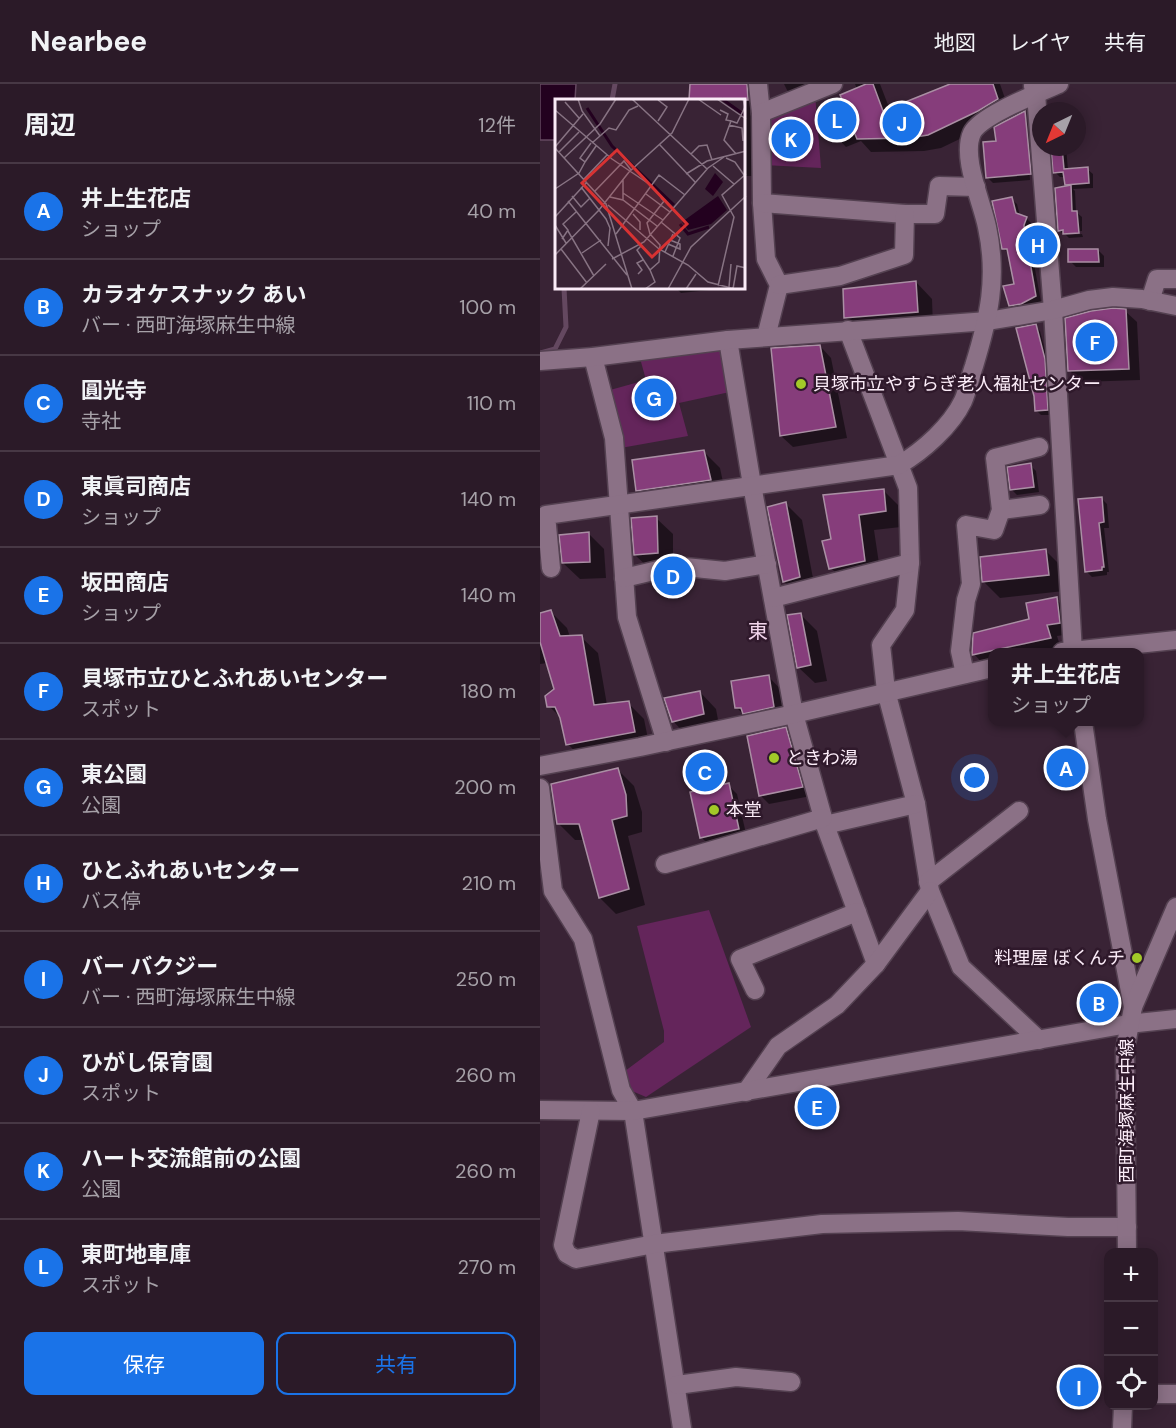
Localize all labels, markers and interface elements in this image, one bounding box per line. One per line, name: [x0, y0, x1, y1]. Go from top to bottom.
text: Nearbee: [30, 23, 147, 60]
text: 地図: [934, 29, 976, 57]
text: レイヤ: [1009, 29, 1071, 57]
text: 共有: [1104, 29, 1146, 57]
pin: L: [818, 98, 856, 142]
inset map: [555, 99, 746, 290]
pin: J: [882, 100, 922, 146]
north arrow: [1032, 102, 1086, 156]
text: 周辺: [24, 108, 76, 142]
text: 12件: [478, 112, 516, 138]
pin: K: [772, 116, 810, 162]
text: 井上生花店: [81, 184, 191, 213]
text: A: [36, 198, 51, 224]
text: 40 m: [467, 198, 516, 224]
text: ショップ: [81, 216, 161, 242]
pin: H: [1018, 222, 1058, 268]
text: カラオケスナック あい: [81, 280, 306, 309]
text: B: [37, 294, 50, 320]
text: 100 m: [459, 294, 516, 320]
text: バー · 西町海塚麻生中線: [81, 312, 296, 338]
pin: F: [1076, 320, 1114, 364]
place label: 貝塚市立やすらぎ老人福祉センター: [813, 372, 1101, 396]
text: 圓光寺: [81, 376, 147, 405]
pin: G: [634, 376, 674, 420]
marker: 貝塚市立やすらぎ老人福祉センター: [794, 377, 808, 391]
text: C: [36, 390, 51, 416]
text: 110 m: [467, 390, 516, 416]
text: 寺社: [81, 408, 121, 434]
text: 東眞司商店: [81, 472, 191, 501]
text: D: [36, 486, 51, 512]
text: 140 m: [461, 486, 516, 512]
text: ショップ: [81, 504, 161, 530]
pin: D: [654, 554, 692, 598]
text: 坂田商店: [81, 568, 169, 597]
text: E: [38, 582, 49, 608]
text: 140 m: [461, 582, 516, 608]
text: ショップ: [81, 600, 161, 626]
district label: 東: [748, 618, 768, 644]
popup: [988, 648, 1144, 726]
text: 井上生花店: [1011, 660, 1121, 689]
text: 貝塚市立ひとふれあいセンター: [81, 664, 388, 693]
text: F: [38, 678, 49, 704]
text: 180 m: [461, 678, 516, 704]
text: ショップ: [1011, 692, 1091, 718]
text: スポット: [81, 696, 161, 722]
place label: ときわ湯: [786, 746, 858, 770]
pin: A: [1046, 746, 1086, 790]
pin: C: [686, 750, 724, 794]
marker: ときわ湯: [767, 751, 781, 765]
text: 東公園: [81, 760, 147, 789]
your location: [960, 763, 989, 792]
text: G: [36, 774, 51, 800]
text: 200 m: [454, 774, 516, 800]
text: 公園: [81, 792, 121, 818]
place label: 本堂: [726, 798, 762, 822]
marker: 本堂: [707, 803, 721, 817]
text: ひとふれあいセンター: [81, 856, 300, 885]
text: H: [36, 870, 51, 896]
text: 210 m: [461, 870, 516, 896]
text: バス停: [81, 888, 141, 914]
place label: 料理屋 ぼくんチ: [994, 946, 1125, 970]
marker: 料理屋 ぼくんチ: [1130, 951, 1144, 965]
text: バー バクジー: [81, 952, 218, 981]
text: I: [41, 966, 46, 992]
text: 250 m: [455, 966, 516, 992]
pin: B: [1080, 980, 1118, 1026]
text: バー · 西町海塚麻生中線: [81, 984, 296, 1010]
street label: 西町海塚麻生中線: [1115, 1039, 1139, 1183]
text: ひがし保育園: [81, 1048, 213, 1077]
text: J: [38, 1062, 49, 1088]
text: 260 m: [455, 1062, 516, 1088]
text: スポット: [81, 1080, 161, 1106]
pin: E: [798, 1084, 836, 1130]
text: ハート交流館前の公園: [81, 1144, 301, 1173]
text: K: [37, 1158, 50, 1184]
text: 260 m: [455, 1158, 516, 1184]
text: 公園: [81, 1176, 121, 1202]
text: 東町地車庫: [81, 1240, 191, 1269]
map controls: [1104, 1248, 1158, 1410]
button: +: [1104, 1248, 1158, 1302]
text: L: [38, 1254, 49, 1280]
text: 270 m: [458, 1254, 516, 1280]
text: スポット: [81, 1272, 161, 1298]
button: −: [1104, 1302, 1158, 1356]
button: 保存: [24, 1332, 264, 1395]
button: 共有: [276, 1332, 516, 1395]
button: locate: [1104, 1356, 1158, 1410]
pin: I: [1060, 1364, 1098, 1410]

